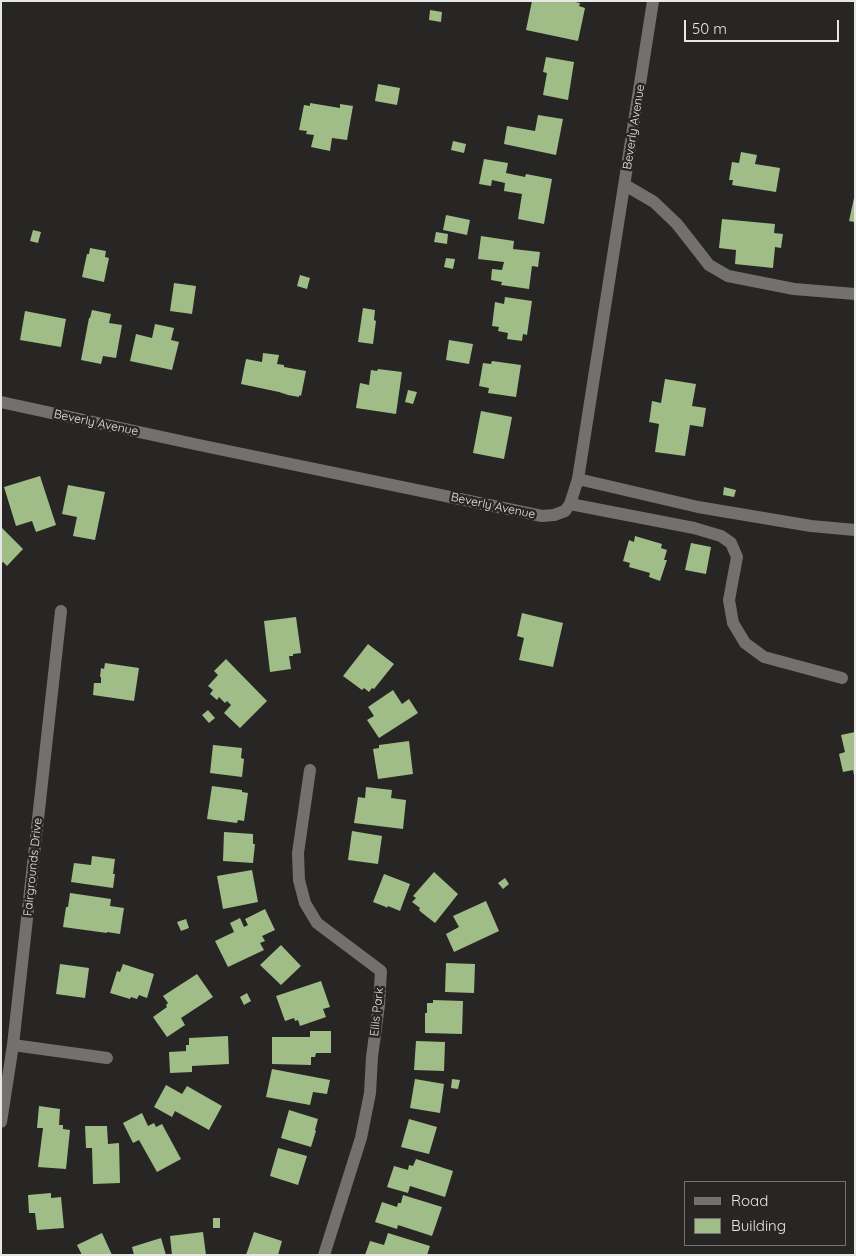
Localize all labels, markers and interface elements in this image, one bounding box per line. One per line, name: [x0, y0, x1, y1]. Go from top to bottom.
scale bar: [686, 10, 841, 42]
text: 50 m: [692, 19, 727, 38]
street label: Beverly Avenue: [620, 83, 648, 171]
street label: Beverly Avenue: [52, 407, 140, 439]
street label: Beverly Avenue: [449, 490, 537, 522]
street label: Fairgrounds Drive: [21, 817, 45, 917]
street label: Ellis Park: [367, 987, 387, 1037]
legend: [684, 1181, 846, 1246]
text: Road: [731, 1191, 768, 1210]
text: Building: [731, 1216, 786, 1235]

